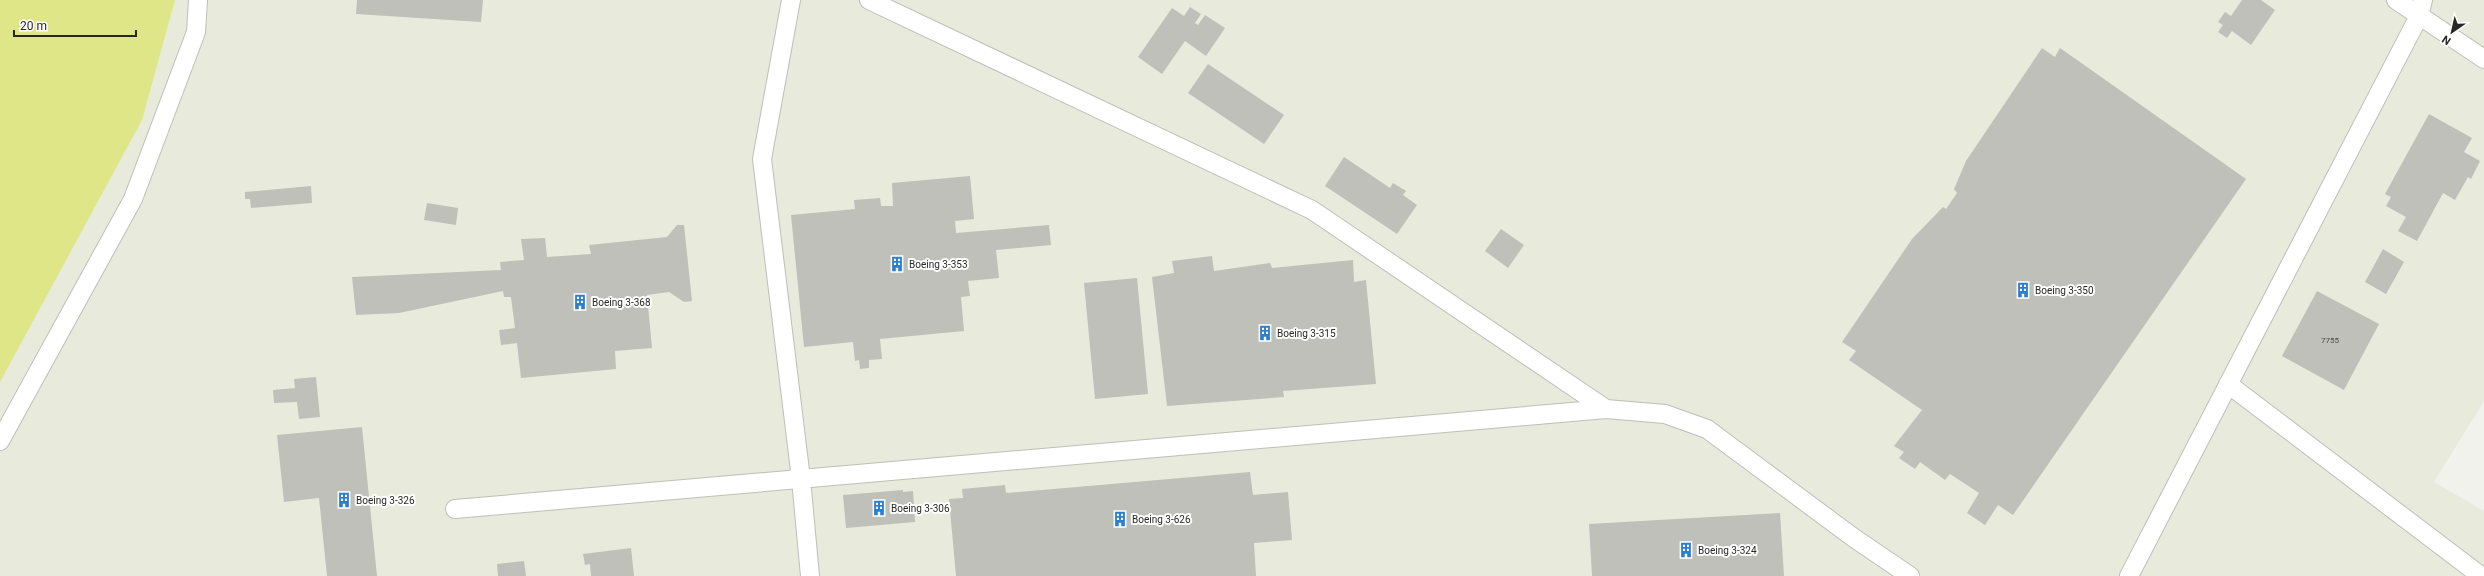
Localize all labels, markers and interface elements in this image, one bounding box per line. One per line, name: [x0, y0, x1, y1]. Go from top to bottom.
scale bar: [14, 12, 136, 38]
north arrow: [2432, 12, 2472, 52]
text: 20 m: [20, 19, 47, 33]
text: N: [2440, 32, 2454, 47]
building icon: Boeing 3-353: [888, 255, 906, 273]
place label: Boeing 3-353: [909, 259, 968, 270]
building icon: Boeing 3-350: [2014, 281, 2032, 299]
place label: Boeing 3-350: [2035, 285, 2094, 296]
building icon: Boeing 3-368: [571, 293, 589, 311]
place label: Boeing 3-368: [592, 297, 651, 308]
building icon: Boeing 3-315: [1256, 324, 1274, 342]
place label: Boeing 3-315: [1277, 328, 1336, 339]
house number: 7755: [2321, 336, 2339, 345]
building icon: Boeing 3-326: [335, 491, 353, 509]
place label: Boeing 3-326: [356, 495, 415, 506]
building icon: Boeing 3-306: [870, 499, 888, 517]
place label: Boeing 3-306: [891, 503, 950, 514]
building icon: Boeing 3-626: [1111, 510, 1129, 528]
place label: Boeing 3-626: [1132, 514, 1191, 525]
building icon: Boeing 3-324: [1677, 541, 1695, 559]
place label: Boeing 3-324: [1698, 545, 1757, 556]

